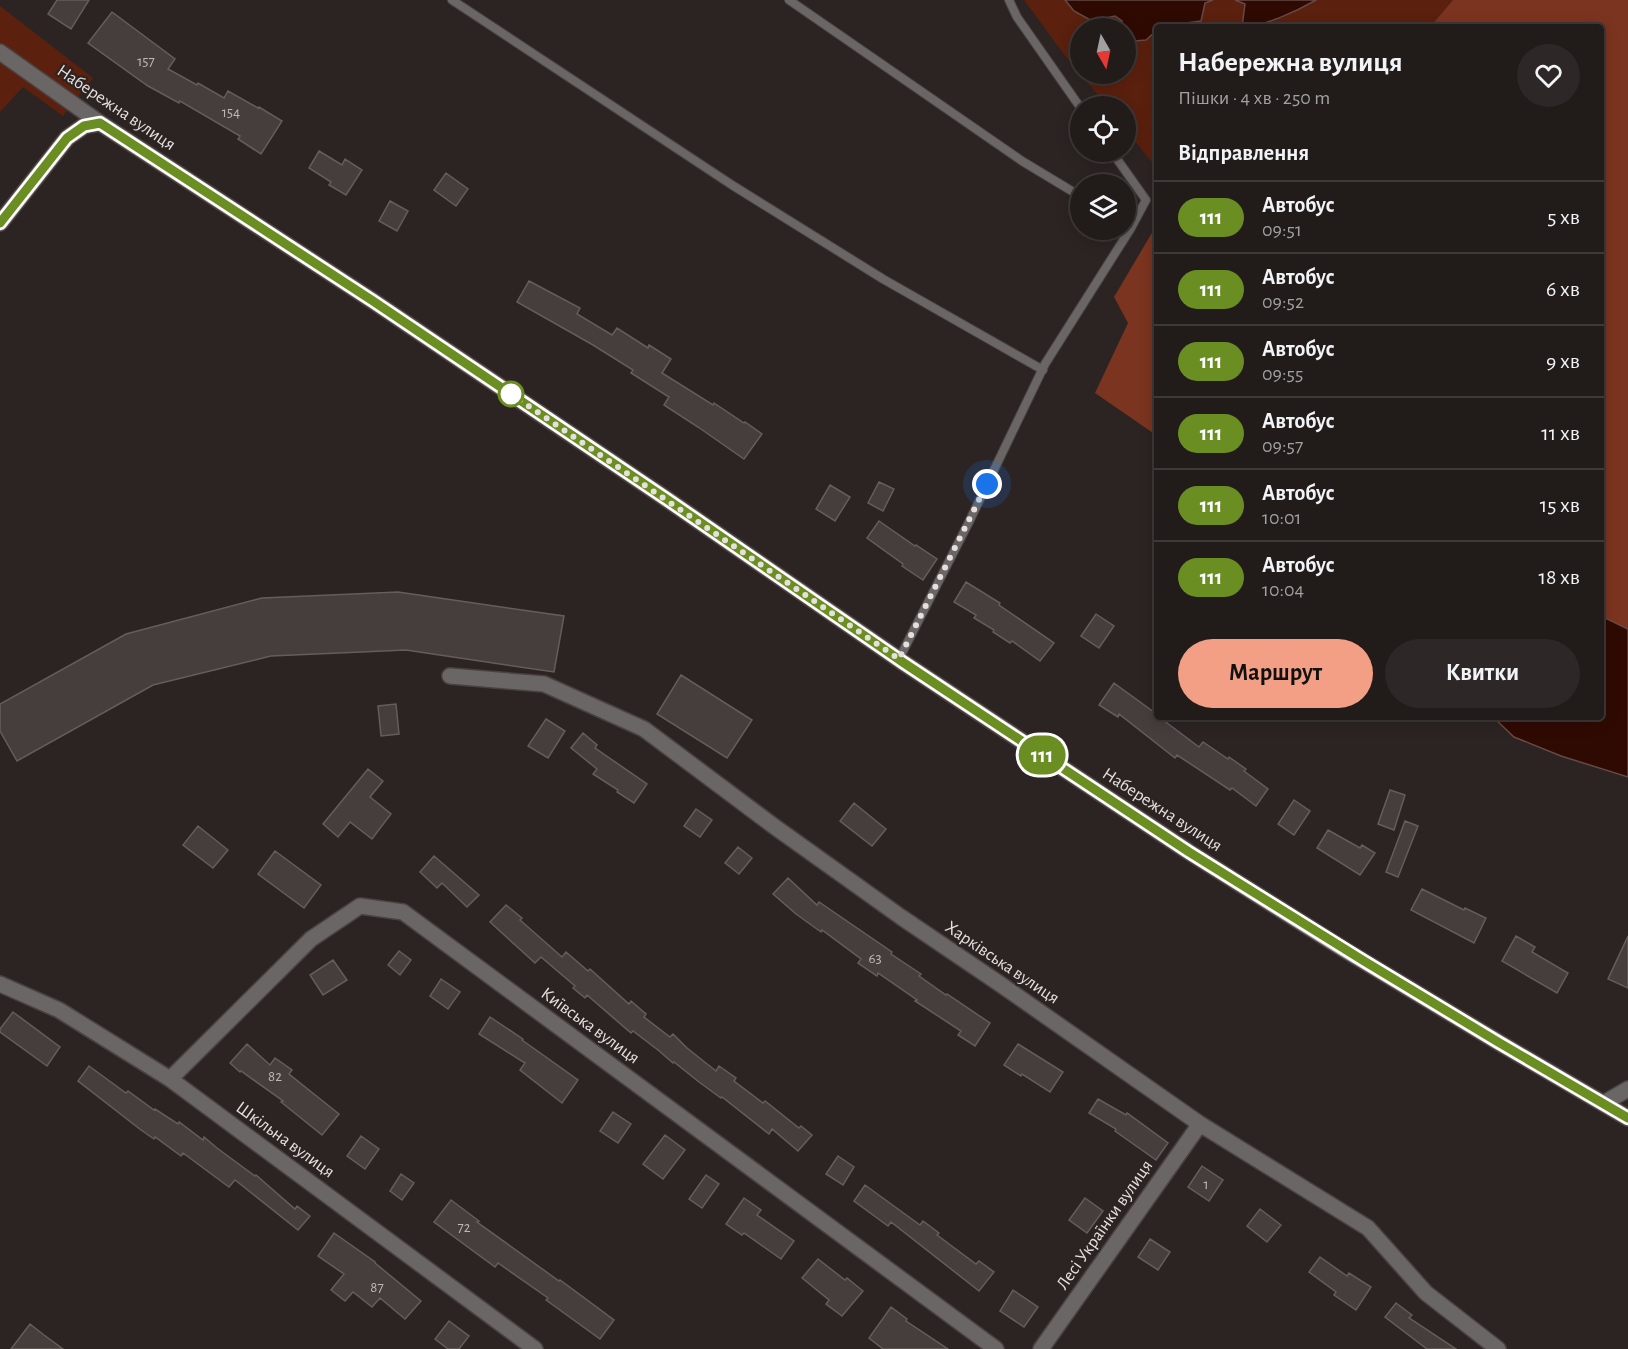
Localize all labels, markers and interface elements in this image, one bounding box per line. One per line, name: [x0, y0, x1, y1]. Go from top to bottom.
north arrow: [1070, 18, 1136, 84]
map controls: [1070, 18, 1136, 240]
button: heart: [1517, 44, 1580, 107]
text: Набережна вулиця: [1178, 49, 1402, 77]
house number: 157: [137, 54, 155, 69]
street label: Набережна вулиця: [53, 61, 179, 154]
text: Пішки · 4 хв · 250 m: [1178, 88, 1330, 108]
button: locate: [1070, 96, 1136, 162]
house number: 154: [222, 105, 240, 120]
text: Відправлення: [1178, 142, 1309, 164]
button: layers: [1070, 174, 1136, 240]
text: Автобус: [1262, 194, 1335, 216]
text: 5 хв: [1547, 206, 1580, 228]
text: 111: [1200, 207, 1222, 228]
text: 09:51: [1262, 220, 1302, 240]
text: Автобус: [1262, 266, 1335, 288]
text: 6 хв: [1546, 278, 1580, 300]
text: 111: [1200, 279, 1222, 300]
text: 09:52: [1262, 292, 1304, 312]
text: Автобус: [1262, 338, 1335, 360]
text: 9 хв: [1546, 350, 1580, 372]
text: 111: [1200, 351, 1222, 372]
text: 09:55: [1262, 364, 1303, 384]
unlabelled marker: [498, 381, 524, 407]
text: Автобус: [1262, 410, 1335, 432]
text: 11 хв: [1541, 422, 1580, 444]
text: 111: [1200, 423, 1222, 444]
text: 09:57: [1262, 436, 1303, 456]
your location: [972, 469, 1002, 499]
text: Автобус: [1262, 482, 1335, 504]
text: 15 хв: [1540, 494, 1580, 516]
text: 111: [1200, 495, 1222, 516]
text: 10:01: [1262, 508, 1301, 528]
text: Автобус: [1262, 554, 1335, 576]
text: 18 хв: [1538, 566, 1580, 588]
text: 111: [1200, 567, 1222, 588]
text: 10:04: [1262, 580, 1304, 600]
button: Маршрут: [1178, 639, 1373, 708]
button: Квитки: [1385, 639, 1580, 708]
line badge: 111: [1008, 736, 1076, 774]
text: 111: [1031, 745, 1053, 766]
street label: Набережна вулиця: [1099, 764, 1226, 855]
street label: Харківська вулиця: [942, 918, 1062, 1008]
house number: 63: [868, 951, 882, 966]
street label: Київська вулиця: [537, 984, 643, 1068]
house number: 82: [268, 1069, 282, 1084]
street label: Шкільна вулиця: [232, 1098, 338, 1182]
street label: Лесі Українки вулиця: [1054, 1157, 1156, 1293]
house number: 1: [1203, 1177, 1209, 1192]
house number: 72: [457, 1220, 471, 1235]
house number: 87: [370, 1280, 384, 1295]

